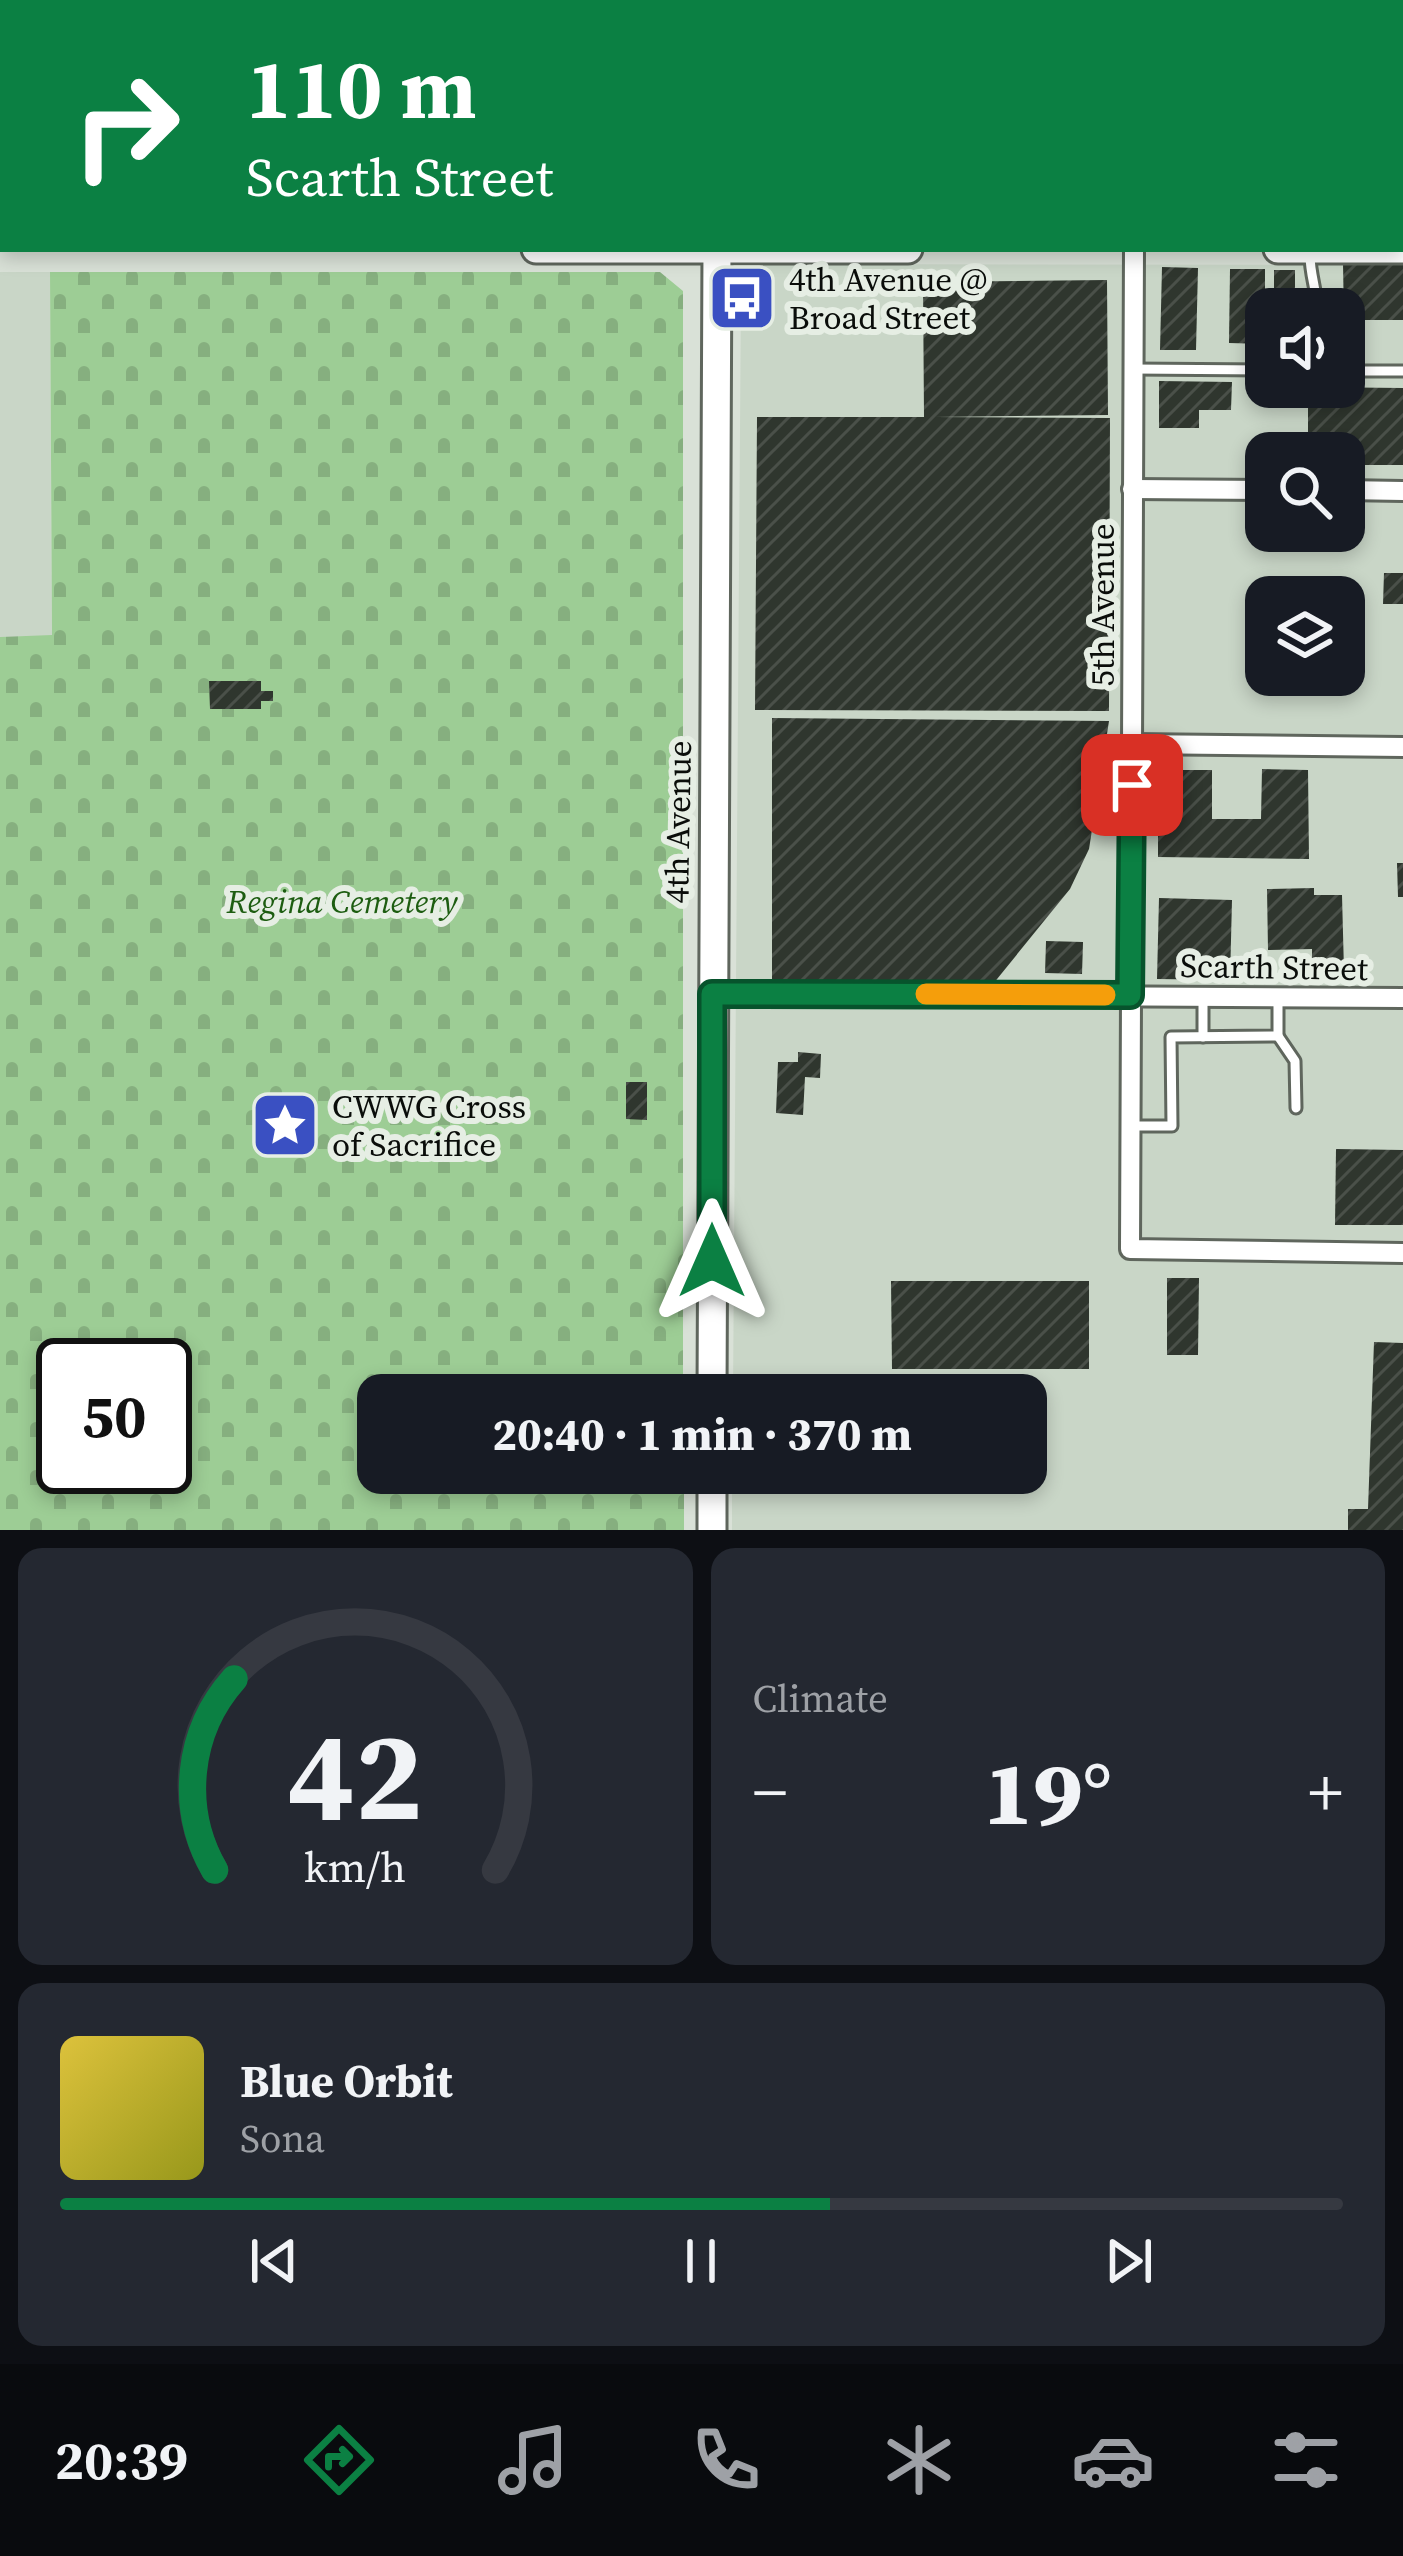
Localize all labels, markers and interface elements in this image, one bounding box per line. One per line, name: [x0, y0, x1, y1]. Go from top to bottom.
text: 110 m: [246, 31, 477, 146]
icon: right: [48, 48, 204, 204]
text: Scarth Street: [246, 140, 553, 214]
place label: 4th Avenue @ Broad Street: [789, 257, 987, 340]
bus stop icon: 4th Avenue @ Broad Street: [707, 263, 777, 333]
map controls: [1245, 288, 1365, 696]
button: sound: [1245, 288, 1365, 408]
button: search: [1245, 432, 1365, 552]
street label: 5th Avenue: [1080, 523, 1125, 687]
button: layers: [1245, 576, 1365, 696]
pin: [1081, 734, 1183, 836]
street label: 4th Avenue: [654, 740, 702, 904]
icon: arrive: [1099, 752, 1165, 818]
park label: Regina Cemetery: [226, 879, 459, 924]
street label: Scarth Street: [1180, 943, 1369, 991]
place label: CWWG Cross of Sacrifice: [332, 1084, 526, 1167]
place icon: CWWG Cross of Sacrifice: [250, 1090, 320, 1160]
position arrow: [649, 1198, 775, 1324]
speed limit sign: 50: [36, 1338, 192, 1494]
text: 20:40 · 1 min · 370 m: [492, 1403, 912, 1465]
text: Climate: [753, 1672, 888, 1725]
text: 42: [288, 1690, 423, 1861]
text: 19°: [983, 1731, 1112, 1854]
text: −: [753, 1747, 787, 1837]
text: +: [1308, 1747, 1343, 1837]
text: km/h: [304, 1837, 406, 1895]
text: Blue Orbit: [240, 2050, 453, 2112]
text: Sona: [240, 2112, 325, 2165]
icon: previous: [241, 2228, 307, 2294]
icon: pause: [668, 2228, 734, 2294]
icon: next: [1096, 2228, 1162, 2294]
icon: directions: [297, 2418, 381, 2502]
icon: music: [491, 2418, 575, 2502]
icon: phone: [684, 2418, 768, 2502]
icon: climate: [877, 2418, 961, 2502]
icon: car: [1071, 2418, 1155, 2502]
icon: filters: [1264, 2418, 1348, 2502]
text: 20:39: [55, 2423, 188, 2497]

